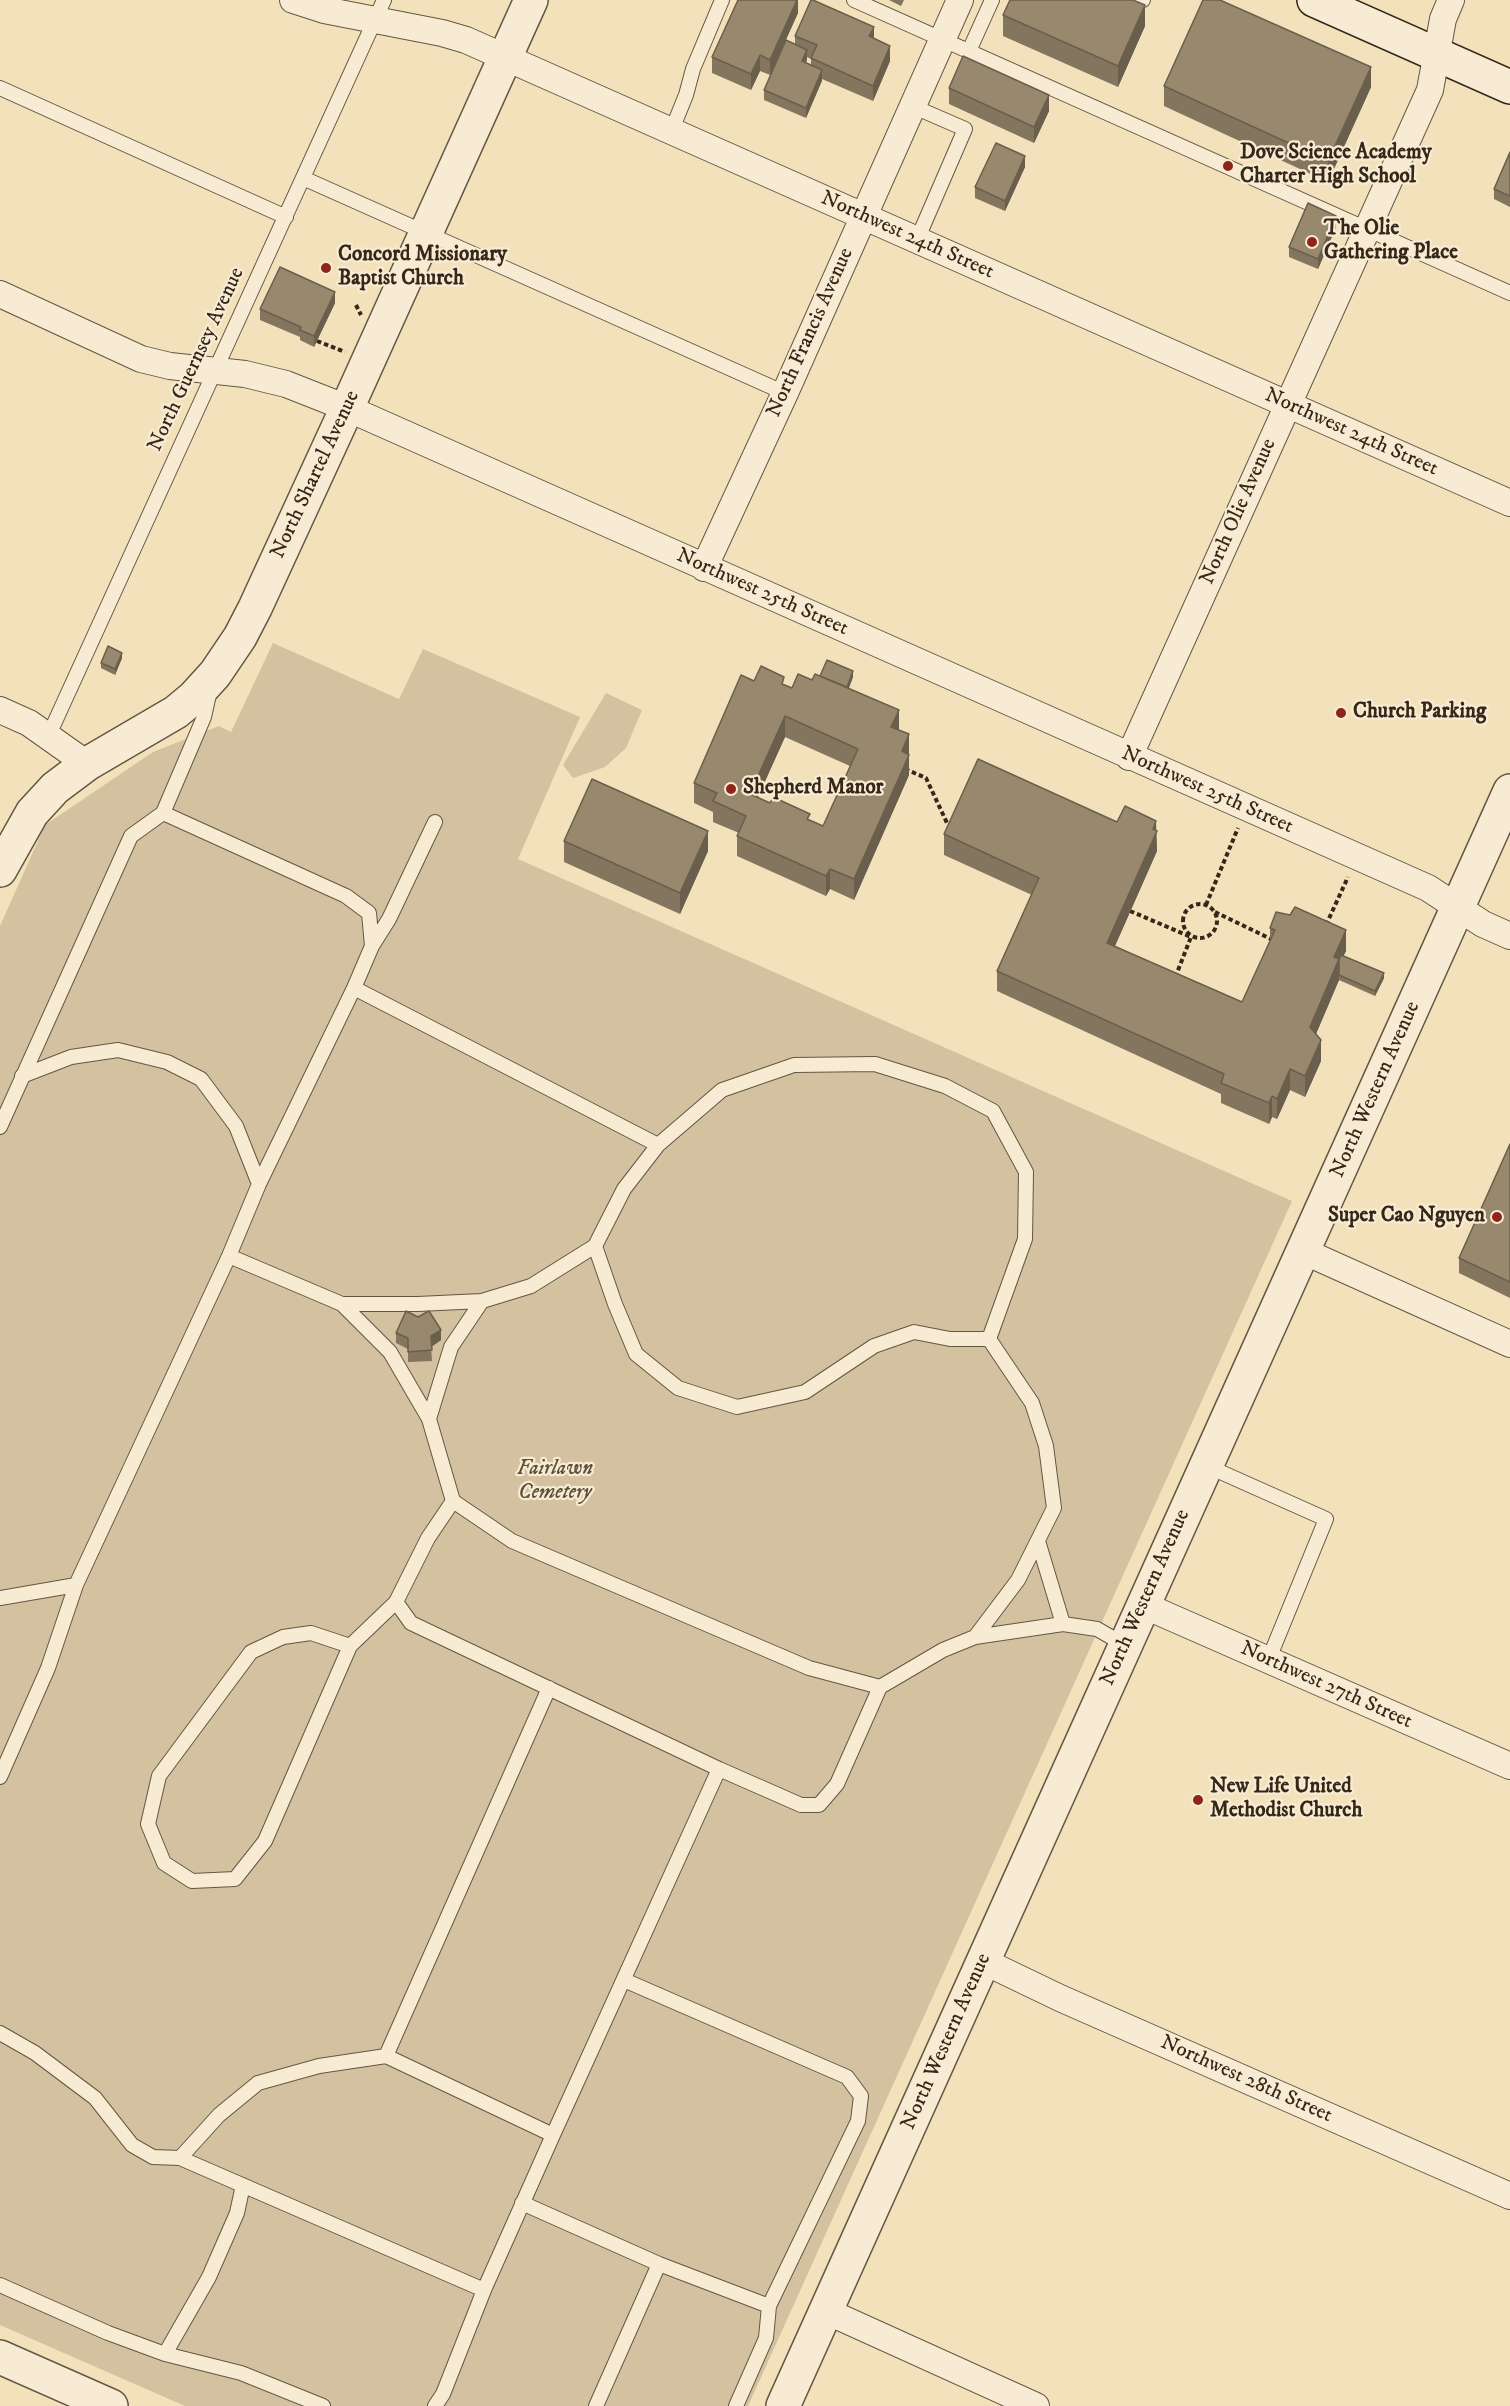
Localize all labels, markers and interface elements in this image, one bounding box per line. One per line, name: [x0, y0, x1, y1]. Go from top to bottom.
place label: Dove Science Academy Charter High School: [1240, 141, 1432, 191]
marker: Dove Science Academy Charter High School: [1221, 159, 1235, 173]
street label: Northwest 24th Street: [816, 186, 998, 286]
place label: The Olie Gathering Place: [1324, 217, 1458, 267]
marker: The Olie Gathering Place: [1305, 235, 1319, 249]
place label: Concord Missionary Baptist Church: [338, 243, 507, 293]
street label: North Francis Avenue: [762, 244, 860, 422]
marker: Concord Missionary Baptist Church: [319, 261, 333, 275]
street label: North Guernsey Avenue: [143, 264, 251, 456]
street label: Northwest 24th Street: [1260, 383, 1442, 483]
street label: North Shartel Avenue: [266, 387, 366, 563]
street label: North Olie Avenue: [1196, 435, 1282, 589]
street label: Northwest 25th Street: [672, 544, 852, 642]
place label: Church Parking: [1353, 700, 1486, 726]
marker: Church Parking: [1334, 706, 1348, 720]
street label: Northwest 25th Street: [1117, 742, 1297, 840]
place label: Shepherd Manor: [743, 776, 883, 802]
marker: Shepherd Manor: [724, 782, 738, 796]
street label: North Western Avenue: [1326, 998, 1426, 1182]
place label: Super Cao Nguyen: [1328, 1204, 1485, 1230]
marker: Super Cao Nguyen: [1490, 1210, 1504, 1224]
park label: Fairlawn Cemetery: [517, 1457, 593, 1507]
street label: North Western Avenue: [1096, 1506, 1196, 1690]
street label: Northwest 27th Street: [1236, 1637, 1416, 1735]
place label: New Life United Methodist Church: [1210, 1775, 1362, 1825]
marker: New Life United Methodist Church: [1191, 1793, 1205, 1807]
street label: North Western Avenue: [897, 1950, 997, 2134]
street label: Northwest 28th Street: [1156, 2031, 1336, 2129]

